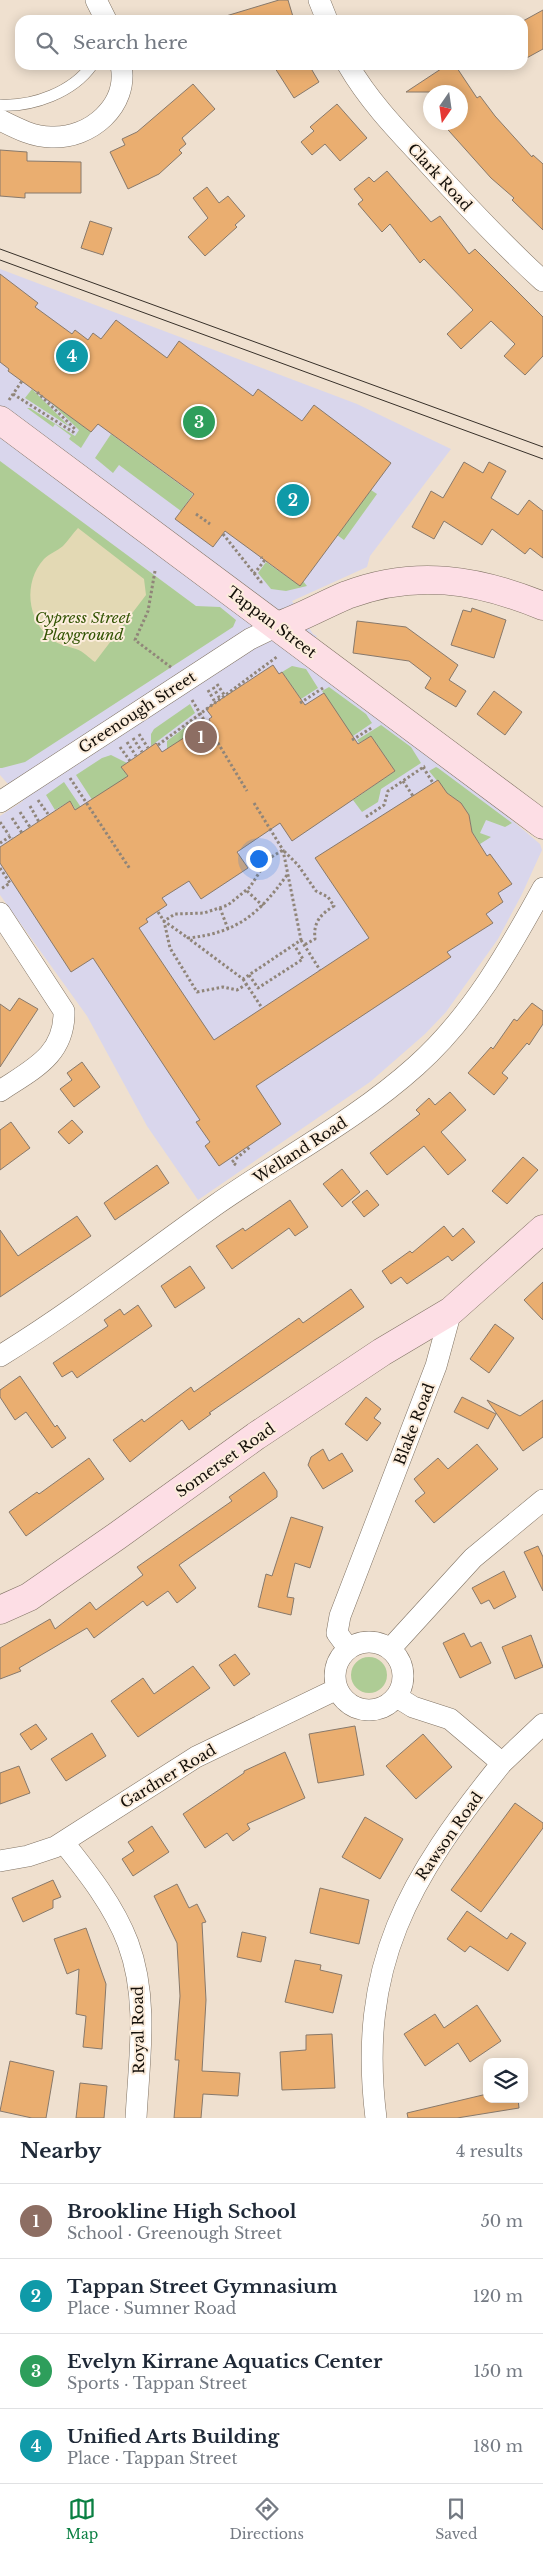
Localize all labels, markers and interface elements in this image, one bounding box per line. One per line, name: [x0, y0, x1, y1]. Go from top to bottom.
search box: [15, 15, 528, 70]
icon: search: [33, 29, 61, 57]
text: Search here: [73, 31, 188, 54]
north arrow: [423, 85, 468, 130]
street label: Clark Road: [404, 139, 476, 215]
pin: 4: [56, 337, 88, 375]
pin: 3: [183, 403, 215, 441]
pin: 2: [277, 481, 309, 519]
street label: Tappan Street: [223, 582, 321, 662]
park label: Cypress Street Playground: [35, 608, 132, 644]
street label: Greenough Street: [75, 667, 200, 757]
pin: 1: [185, 718, 217, 756]
your location: [246, 846, 272, 872]
street label: Welland Road: [249, 1113, 350, 1188]
street label: Blake Road: [390, 1380, 438, 1468]
street label: Somerset Road: [172, 1419, 278, 1501]
street label: Gardner Road: [117, 1740, 219, 1812]
street label: Rawson Road: [411, 1788, 487, 1884]
street label: Royal Road: [128, 1986, 148, 2074]
map controls: [483, 2058, 528, 2103]
button: layers: [483, 2058, 528, 2103]
text: Nearby: [20, 2138, 101, 2164]
text: 4 results: [456, 2141, 523, 2161]
text: Brookline High School: [67, 2200, 297, 2223]
text: 1: [33, 2211, 39, 2231]
text: 50 m: [481, 2211, 523, 2231]
text: School · Greenough Street: [67, 2223, 282, 2243]
text: Tappan Street Gymnasium: [67, 2275, 338, 2298]
text: 2: [31, 2286, 41, 2306]
text: 120 m: [473, 2286, 523, 2306]
text: Place · Sumner Road: [67, 2298, 236, 2318]
text: Evelyn Kirrane Aquatics Center: [67, 2350, 382, 2373]
text: 3: [31, 2361, 41, 2381]
text: 150 m: [474, 2361, 523, 2381]
text: Sports · Tappan Street: [67, 2373, 247, 2393]
text: Unified Arts Building: [67, 2425, 279, 2448]
text: 4: [31, 2436, 41, 2456]
text: 180 m: [473, 2436, 523, 2456]
text: Place · Tappan Street: [67, 2448, 237, 2468]
tab: Map: [66, 2495, 98, 2543]
tab: Directions: [229, 2495, 304, 2543]
tab: Saved: [435, 2495, 477, 2543]

